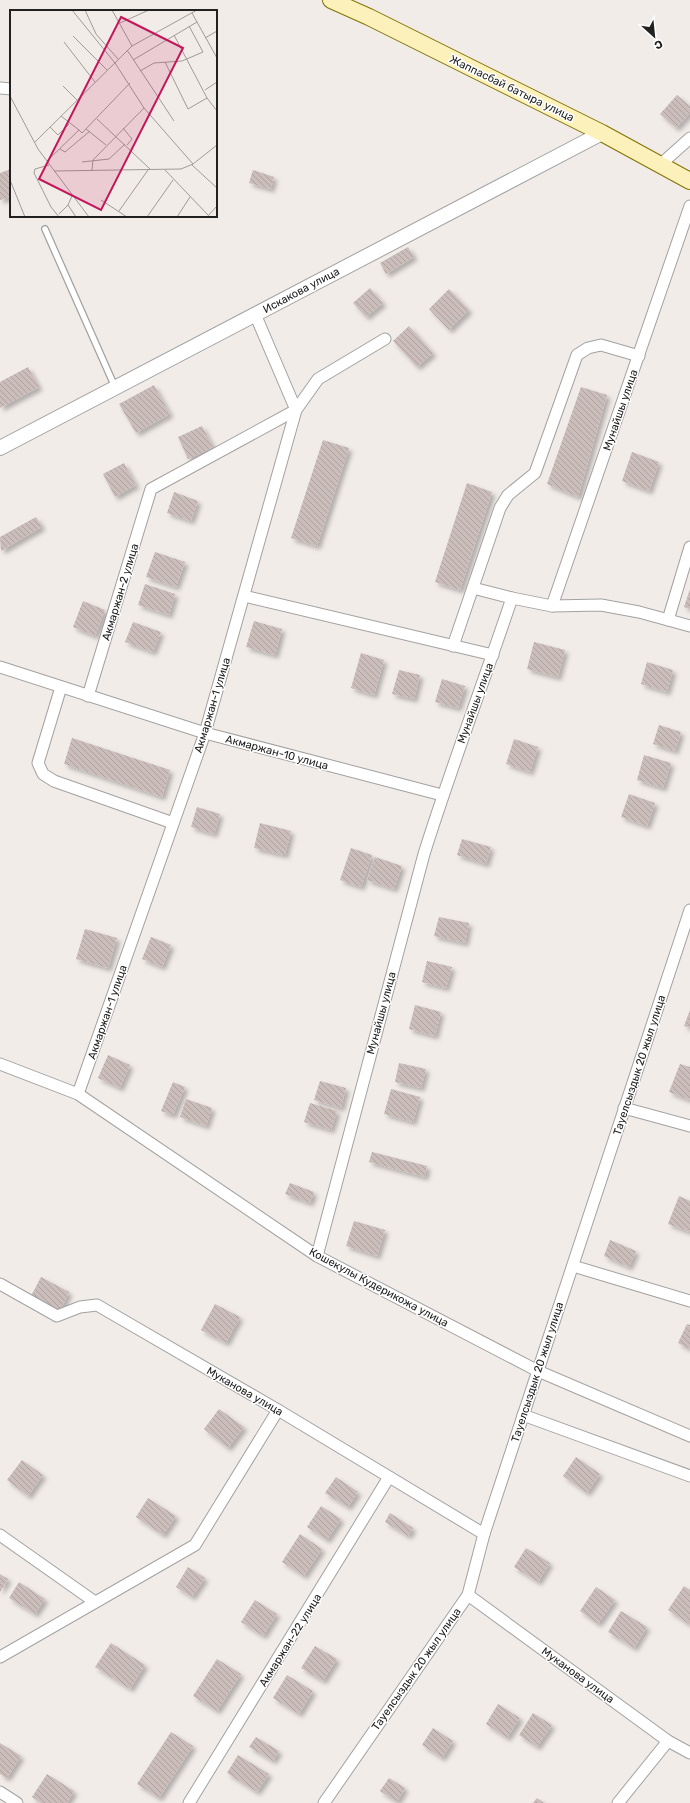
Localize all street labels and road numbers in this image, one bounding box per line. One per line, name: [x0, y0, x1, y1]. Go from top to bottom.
street label: Жаппасбай батыра улица: [447, 53, 576, 124]
street label: Искакова улица: [261, 265, 342, 316]
street label: Мунайшы улица: [600, 368, 640, 452]
street label: Акмаржан-2 улица: [100, 542, 141, 642]
street label: Акмаржан-1 улица: [192, 656, 233, 754]
street label: Мунайшы улица: [455, 661, 496, 745]
street label: Акмаржан-10 улица: [224, 732, 330, 772]
street label: Акмаржан-1 улица: [85, 963, 130, 1061]
street label: Мунайшы улица: [364, 970, 399, 1056]
street label: Тауелсыздык 20 жыл улица: [611, 993, 668, 1137]
street label: Кошекулы Кудерикожа улица: [307, 1245, 451, 1330]
street label: Тауелсыздык 20 жыл улица: [509, 1300, 566, 1444]
street label: Муканова улица: [204, 1364, 285, 1419]
street label: Акмаржан-22 улица: [257, 1591, 324, 1689]
street label: Тауелсыздык 20 жыл улица: [369, 1605, 464, 1733]
street label: Муканова улица: [539, 1645, 616, 1706]

